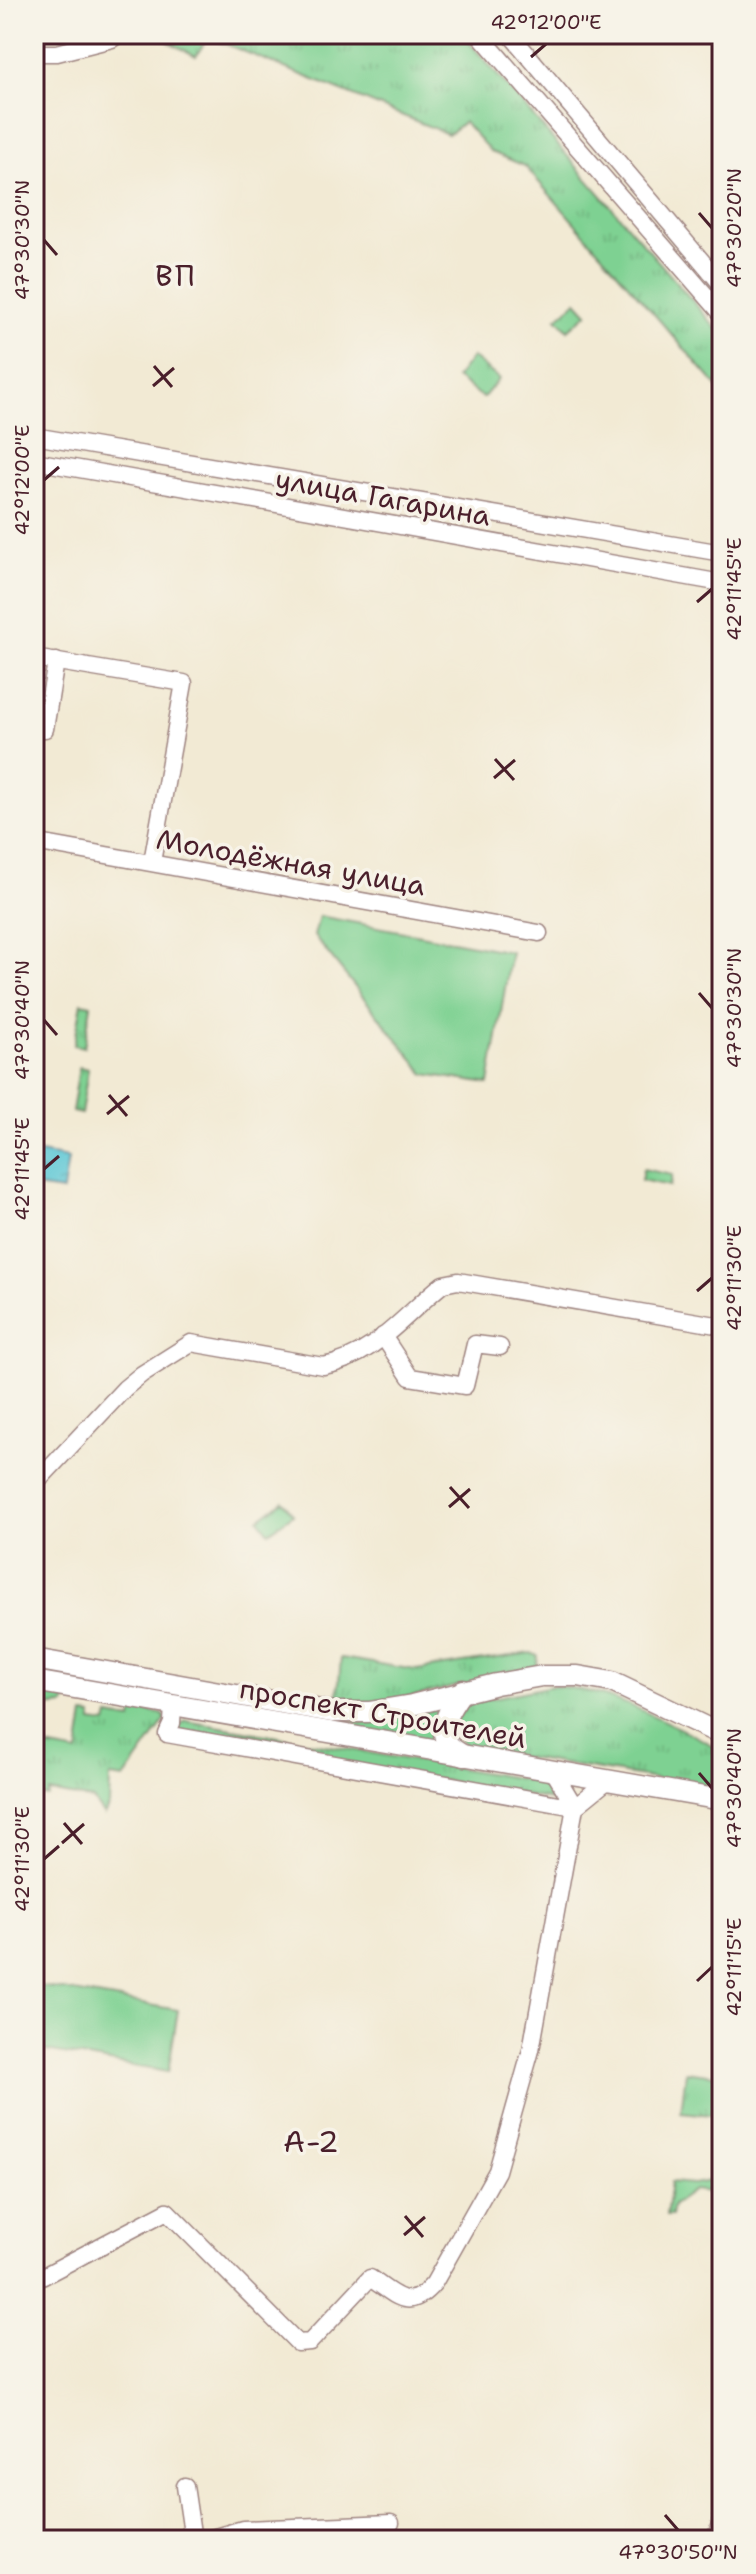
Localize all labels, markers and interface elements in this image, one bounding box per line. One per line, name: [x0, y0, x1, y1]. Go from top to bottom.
text: 42°12'00"E: [490, 9, 602, 35]
text: 47°30'20"N: [721, 168, 747, 288]
text: 47°30'30"N: [9, 180, 35, 300]
district label: ВП: [155, 255, 197, 296]
text: 42°12'00"E: [9, 424, 35, 536]
street label: улица Гагарина: [272, 459, 494, 535]
text: 42°11'45"E: [721, 537, 747, 641]
street label: Молодёжная улица: [153, 820, 429, 904]
text: 47°30'30"N: [721, 948, 747, 1068]
text: 47°30'40"N: [9, 960, 35, 1080]
text: 42°11'45"E: [9, 1117, 35, 1221]
text: 42°11'30"E: [721, 1225, 747, 1331]
street label: проспект Строителей: [237, 1669, 529, 1757]
text: 47°30'40"N: [721, 1728, 747, 1848]
text: 42°11'30"E: [9, 1806, 35, 1912]
text: 42°11'15"E: [721, 1918, 747, 2016]
district label: А-2: [283, 2121, 341, 2162]
text: 47°30'50"N: [618, 2539, 738, 2565]

